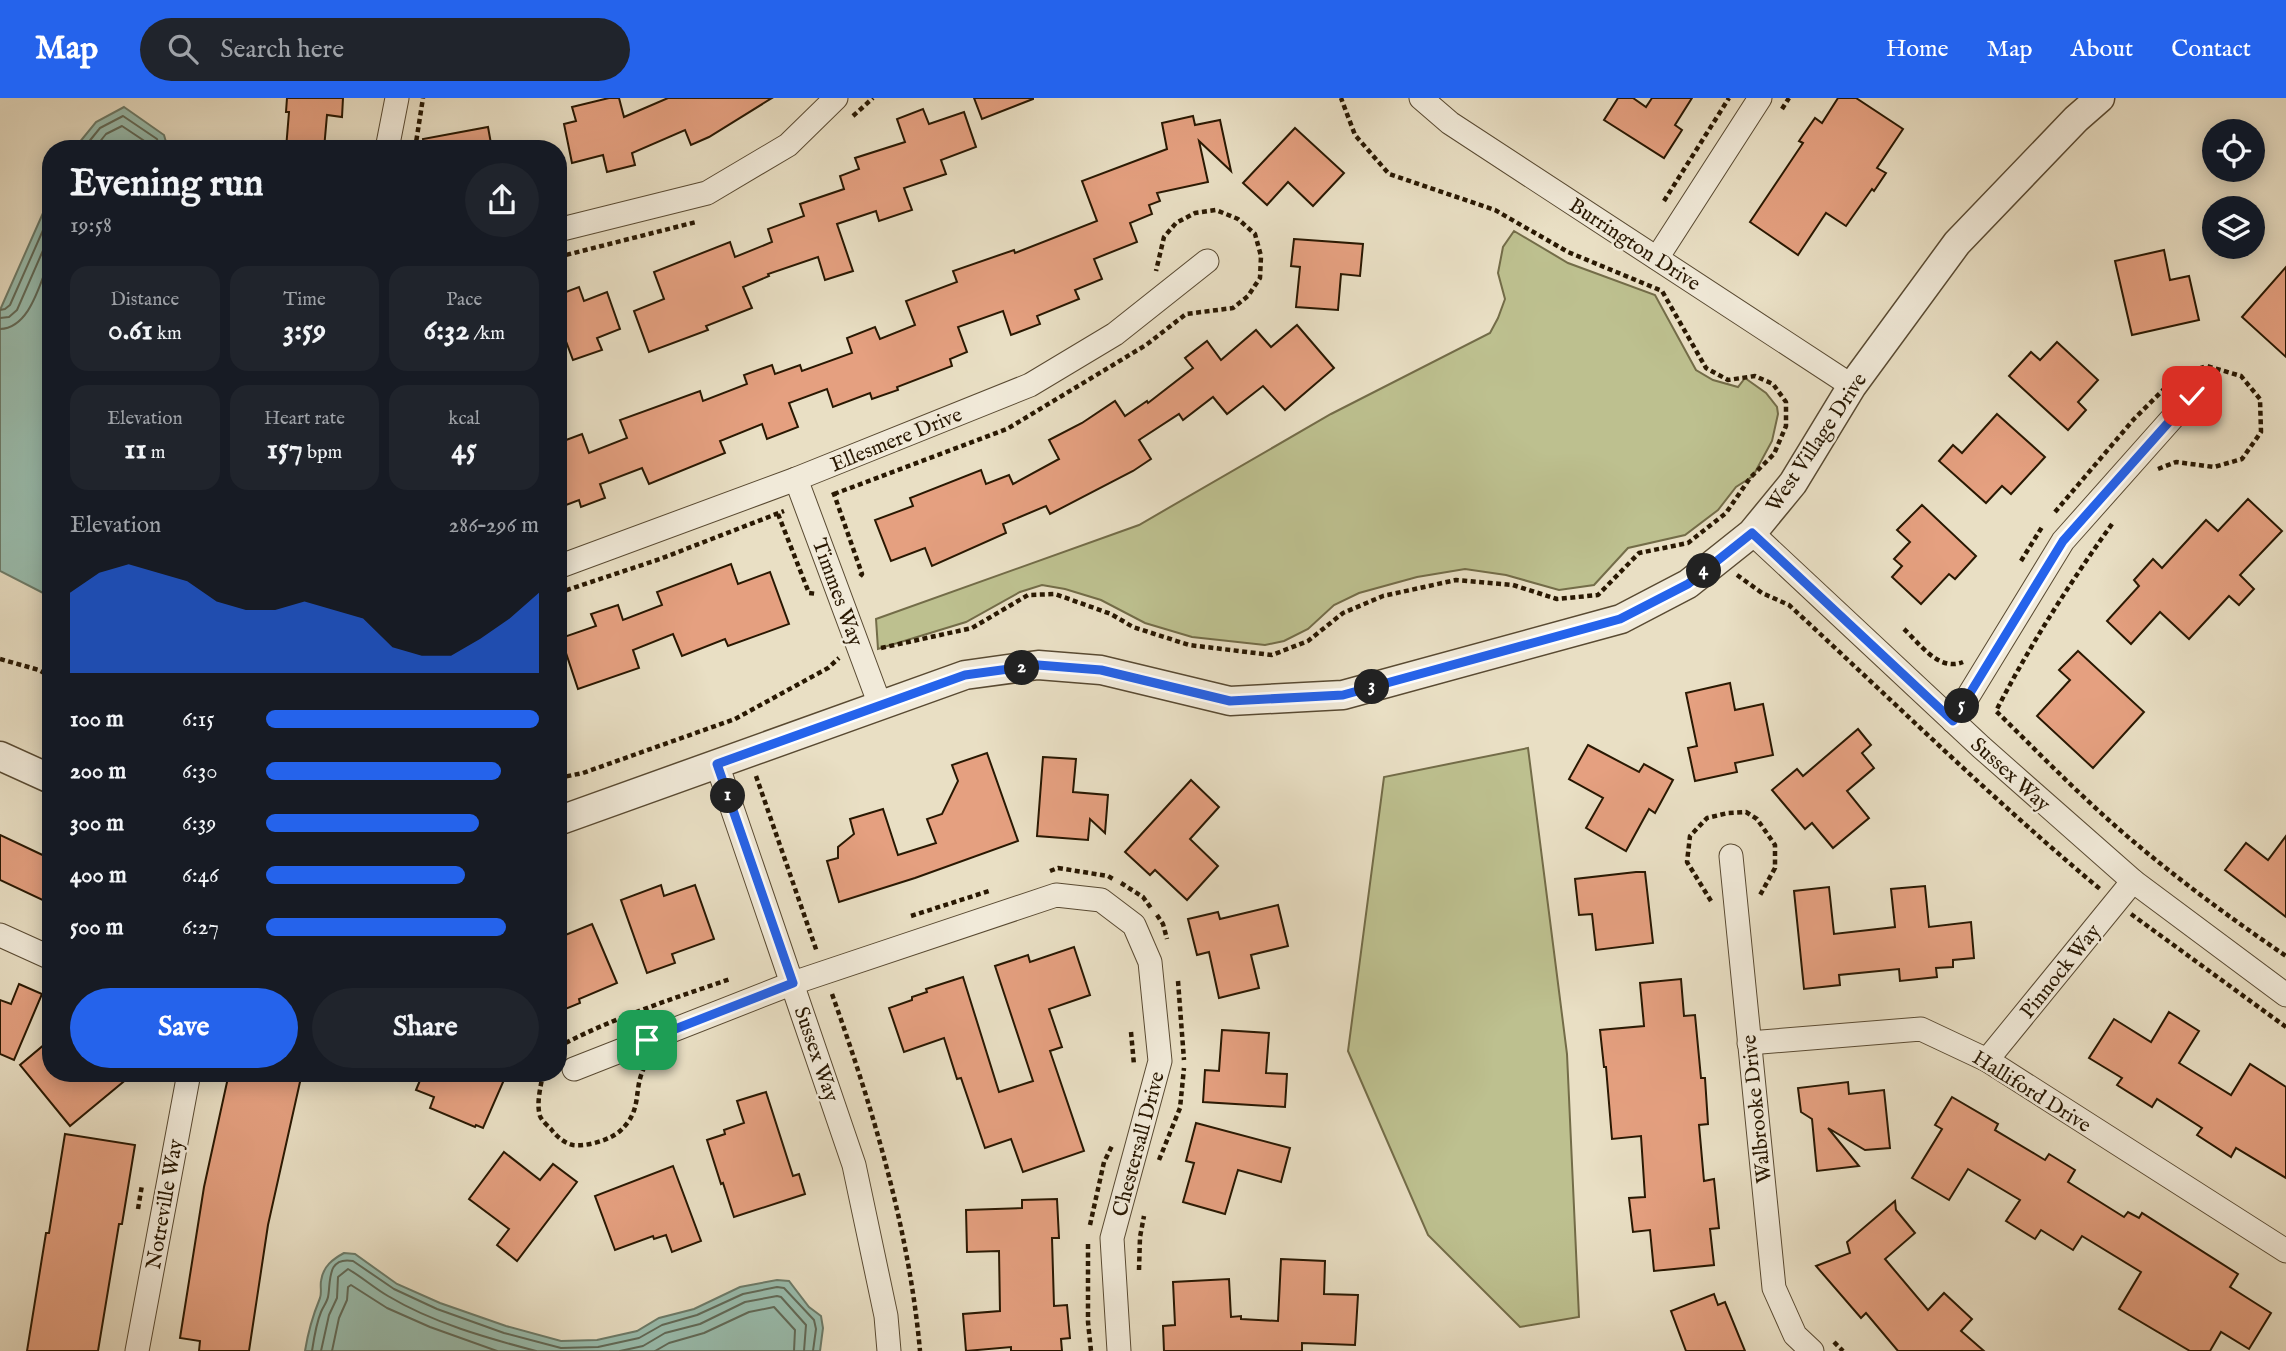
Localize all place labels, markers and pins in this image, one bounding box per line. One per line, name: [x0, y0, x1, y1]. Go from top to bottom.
pin: [2162, 366, 2222, 426]
pin: 4: [1686, 554, 1722, 588]
pin: 2: [1004, 650, 1040, 686]
pin: 3: [1354, 670, 1390, 704]
pin: 5: [1944, 688, 1980, 724]
pin: 1: [710, 778, 746, 814]
pin: [617, 1010, 677, 1070]

